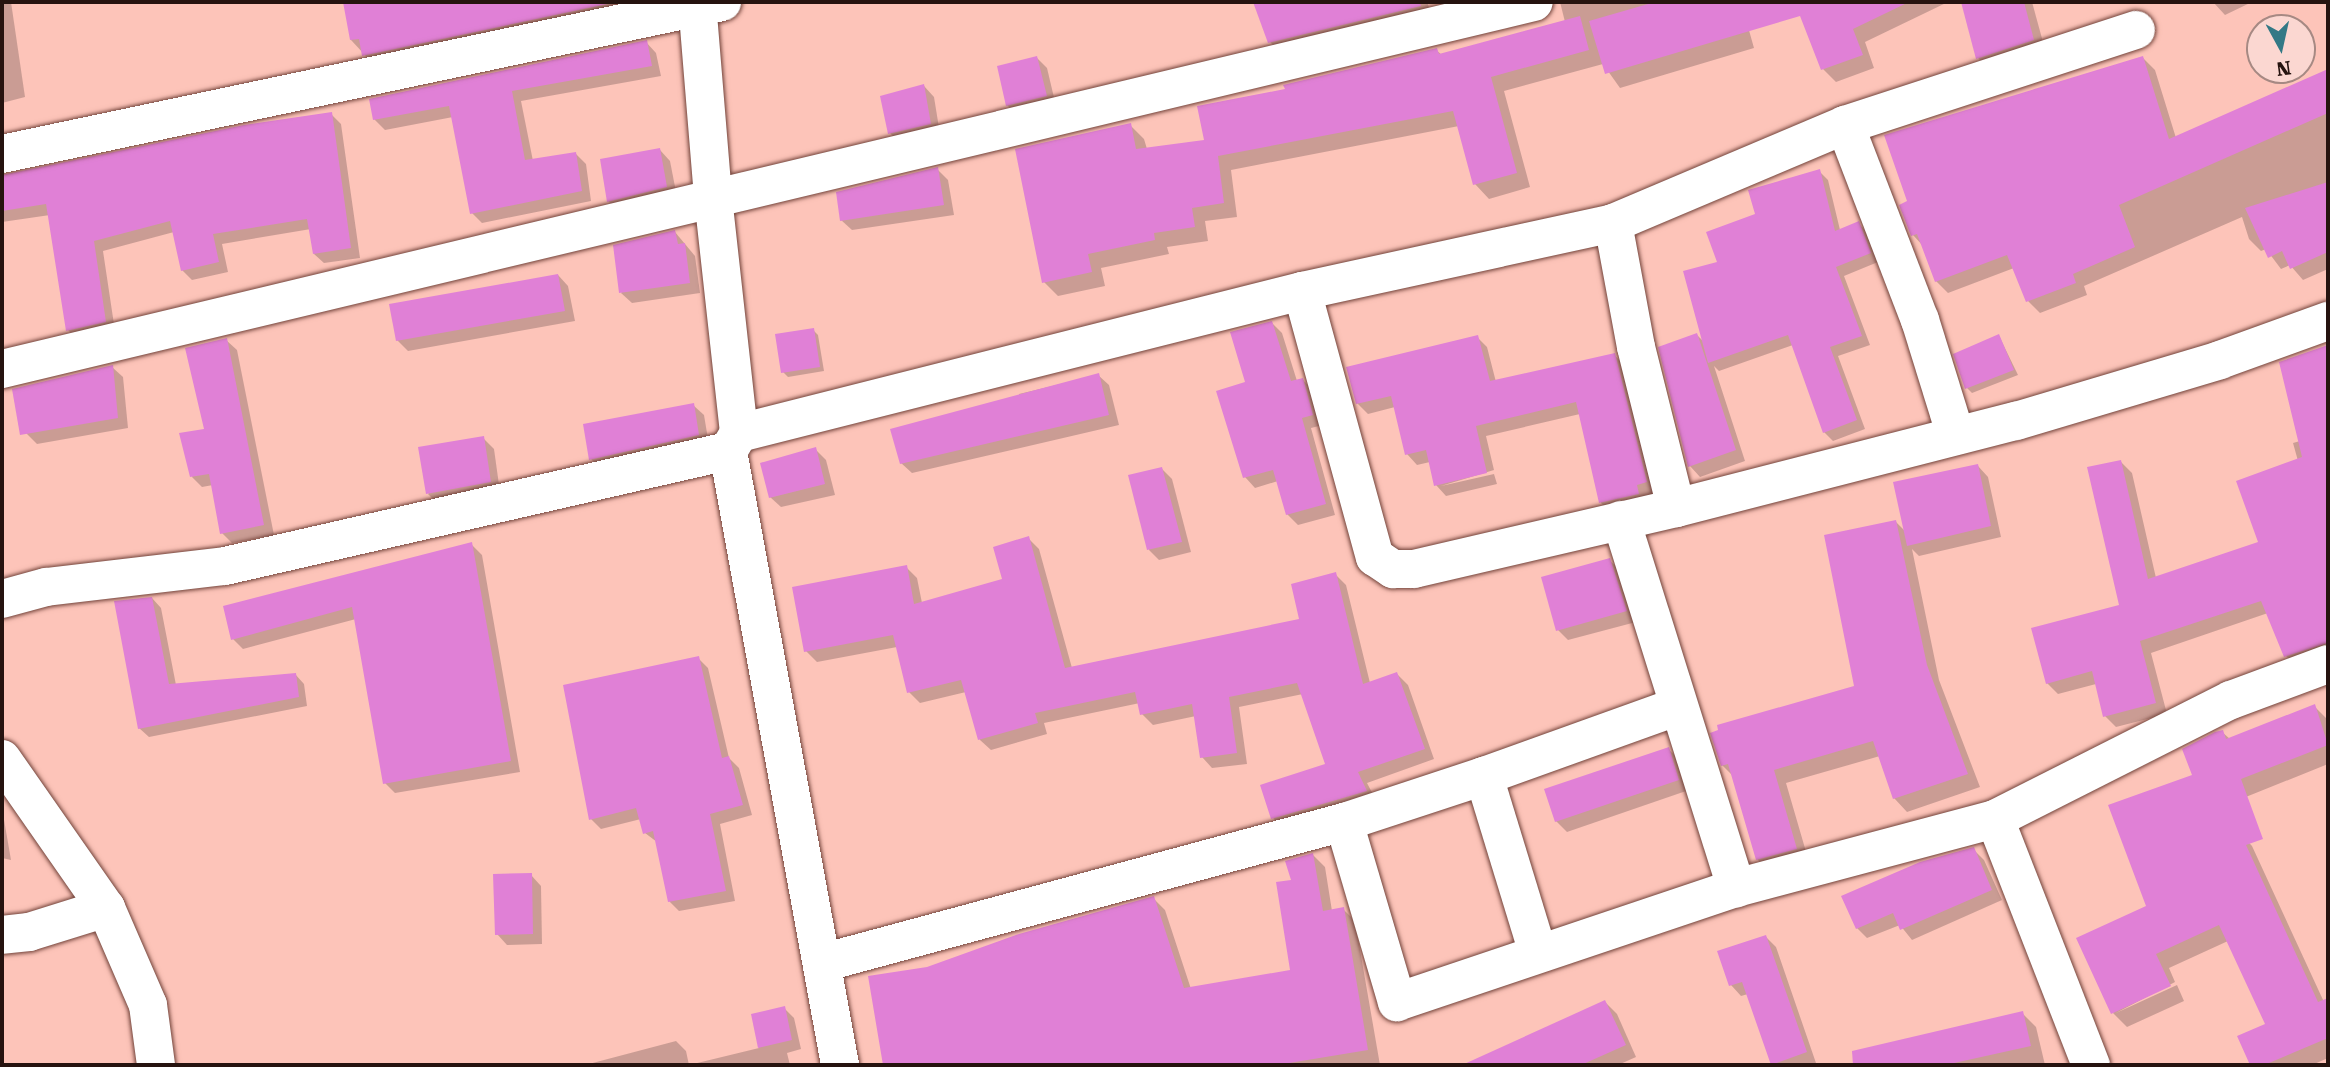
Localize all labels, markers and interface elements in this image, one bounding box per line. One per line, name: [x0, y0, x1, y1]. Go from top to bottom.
north arrow: [2246, 14, 2316, 84]
text: N: [2275, 56, 2293, 81]

